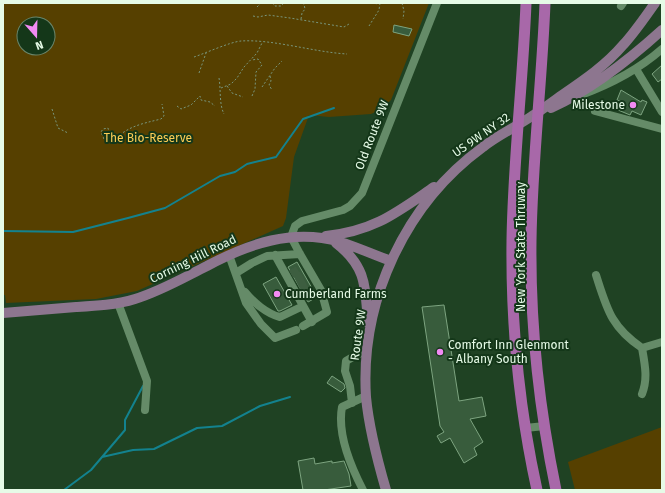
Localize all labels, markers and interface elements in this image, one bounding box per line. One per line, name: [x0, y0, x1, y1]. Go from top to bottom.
north arrow: [16, 16, 56, 56]
text: N: [34, 38, 45, 52]
street label: Old Route 9W: [352, 98, 392, 172]
place label: Milestone: [572, 98, 625, 112]
marker: Milestone: [628, 100, 638, 110]
street label: US 9W NY 32: [450, 110, 512, 160]
park label: The Bio-Reserve: [104, 131, 192, 145]
street label: New York State Thruway: [514, 182, 528, 312]
street label: Corning Hill Road: [147, 232, 239, 286]
place label: Cumberland Farms: [285, 287, 387, 301]
marker: Cumberland Farms: [272, 289, 282, 299]
street label: Route 9W: [348, 309, 369, 361]
place label: Comfort Inn Glenmont - Albany South: [448, 338, 570, 366]
marker: Comfort Inn Glenmont - Albany South: [435, 347, 445, 357]

